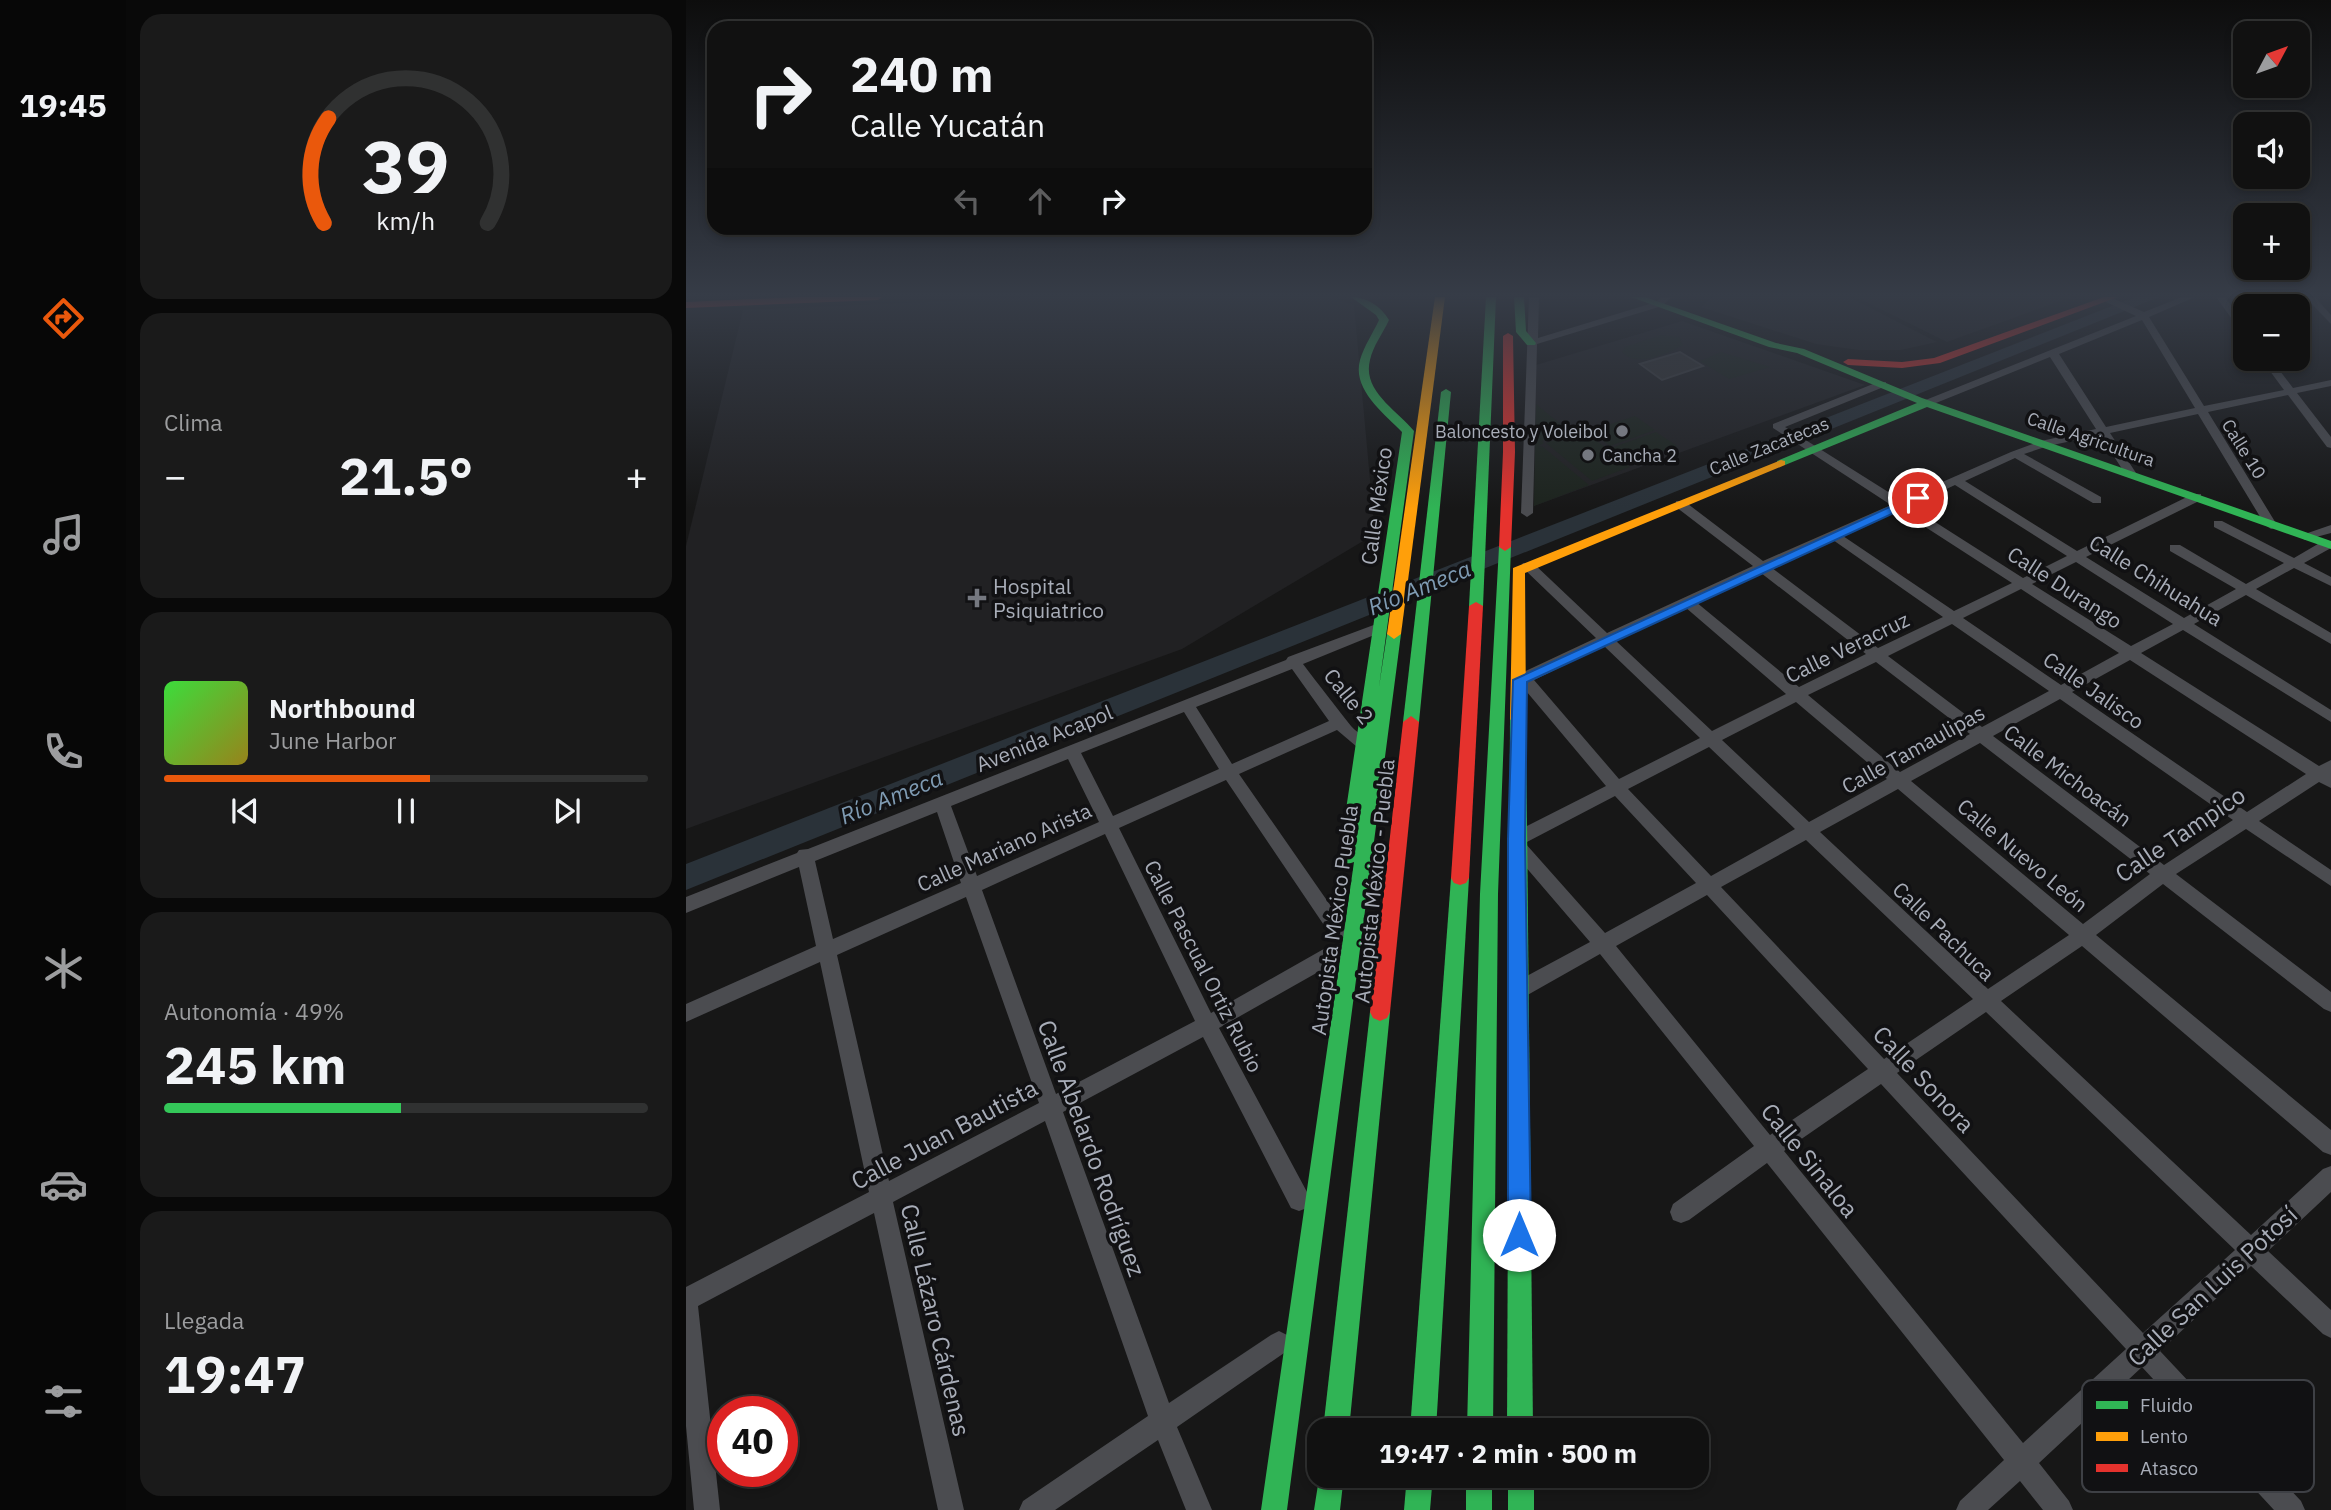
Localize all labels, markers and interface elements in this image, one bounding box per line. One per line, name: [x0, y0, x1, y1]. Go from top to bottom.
north arrow: [2233, 21, 2310, 98]
map controls: [2233, 21, 2310, 371]
text: 240 m: [850, 42, 994, 105]
icon: right: [735, 49, 826, 140]
text: 19:45: [19, 84, 107, 126]
text: Calle Yucatán: [850, 104, 1045, 146]
button: sound: [2233, 112, 2310, 189]
text: 39: [362, 118, 450, 213]
icon: left: [948, 182, 986, 220]
icon: ahead: [1021, 182, 1059, 220]
icon: right: [1094, 182, 1132, 220]
text: km/h: [377, 203, 435, 236]
button: +: [2233, 203, 2310, 280]
icon: directions: [39, 294, 88, 343]
button: −: [2233, 294, 2310, 371]
street label: Calle Agricultura: [2024, 406, 2158, 472]
text: Clima: [164, 407, 223, 437]
street label: Calle Zacatecas: [1706, 412, 1832, 480]
street label: Calle 10: [2217, 415, 2271, 483]
place label: Baloncesto y Voleibol: [1435, 420, 1608, 443]
marker: Baloncesto y Voleibol: [1614, 423, 1630, 439]
text: 21.5°: [339, 442, 473, 509]
place label: Cancha 2: [1602, 444, 1677, 467]
street label: Calle México: [1354, 445, 1398, 567]
marker: Cancha 2: [1580, 447, 1596, 463]
text: −: [164, 451, 187, 500]
text: +: [625, 451, 648, 500]
pin: [1888, 468, 1948, 528]
icon: arrive: [1899, 479, 1937, 517]
icon: music: [39, 510, 88, 559]
street label: Calle Chihuahua: [2084, 528, 2228, 632]
street label: Calle Durango: [2002, 539, 2128, 635]
water label: Río Ameca: [1363, 553, 1475, 621]
place label: Hospital Psiquiatrico: [993, 572, 1104, 624]
marker: Hospital Psiquiatrico: [967, 588, 987, 608]
street label: Calle Veracruz: [1780, 605, 1914, 689]
street label: Calle Jalisco: [2038, 645, 2150, 735]
street label: Calle 2: [1318, 662, 1380, 730]
text: Northbound: [269, 691, 416, 725]
street label: Avenida Acapol: [971, 698, 1117, 778]
street label: Calle Tamaulipas: [1836, 698, 1990, 800]
street label: Calle Michoacán: [1998, 718, 2138, 832]
text: June Harbor: [269, 725, 397, 755]
icon: phone: [39, 727, 88, 776]
street label: Autopista México - Puebla: [1347, 757, 1401, 1005]
water label: Río Ameca: [835, 762, 947, 830]
street label: Calle Tampico: [2109, 779, 2251, 889]
icon: previous: [226, 792, 264, 830]
icon: pause: [387, 792, 425, 830]
icon: next: [548, 792, 586, 830]
street label: Calle Nuevo León: [1952, 792, 2094, 918]
street label: Calle Mariano Arista: [912, 796, 1096, 898]
street label: Autopista México Puebla: [1304, 803, 1364, 1037]
street label: Calle Pascual Ortiz Rubio: [1138, 855, 1270, 1077]
street label: Calle Pachuca: [1887, 875, 2001, 987]
icon: climate: [39, 944, 88, 993]
text: Autonomía · 49%: [164, 996, 344, 1026]
street label: Calle Abelardo Rodríguez: [1031, 1015, 1153, 1281]
street label: Calle Sonora: [1866, 1019, 1982, 1140]
text: 245 km: [164, 1031, 346, 1098]
street label: Calle Juan Bautista: [845, 1071, 1043, 1197]
street label: Calle Sinaloa: [1754, 1096, 1866, 1224]
icon: car: [39, 1160, 88, 1209]
position arrow: [1482, 1198, 1556, 1272]
street label: Calle San Luis Potosí: [2120, 1199, 2304, 1373]
street label: Calle Lázaro Cárdenas: [894, 1201, 978, 1439]
text: Llegada: [164, 1305, 244, 1335]
text: 19:47: [164, 1340, 306, 1407]
icon: filters: [39, 1377, 88, 1426]
legend: [2082, 1380, 2314, 1492]
text: Fluido: [2140, 1393, 2193, 1417]
speed limit sign: 40: [707, 1396, 798, 1487]
text: Lento: [2140, 1424, 2188, 1448]
text: 19:47 · 2 min · 500 m: [1379, 1436, 1637, 1470]
text: Atasco: [2140, 1456, 2198, 1480]

